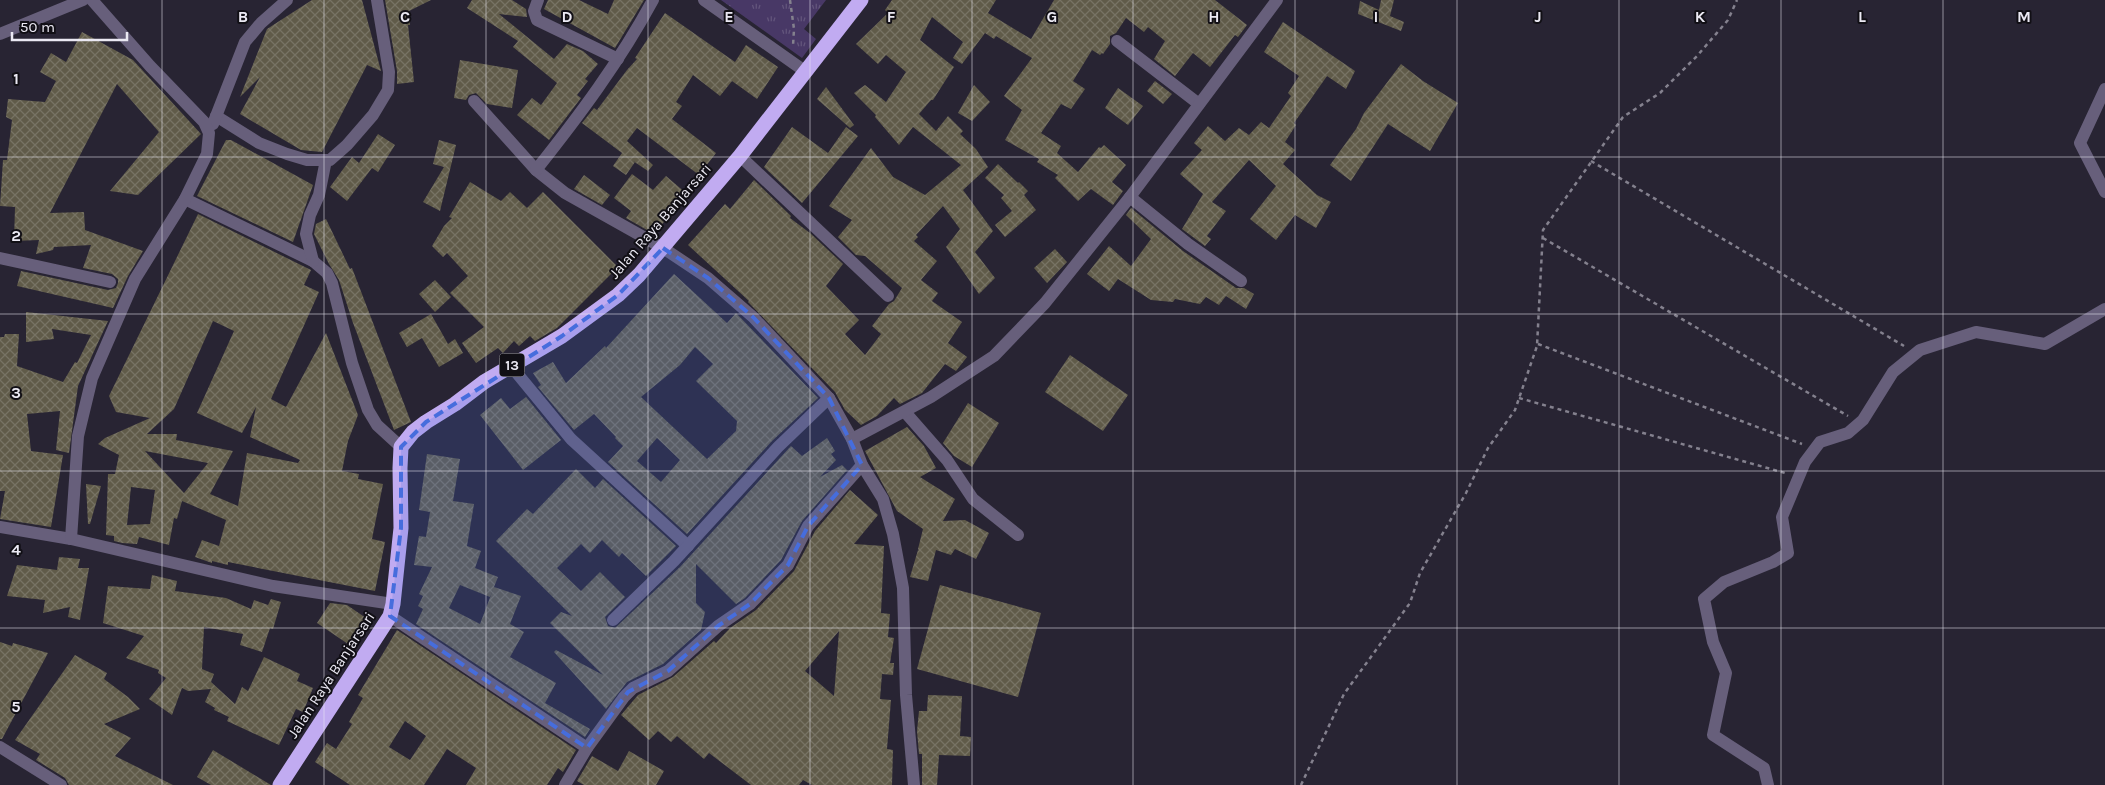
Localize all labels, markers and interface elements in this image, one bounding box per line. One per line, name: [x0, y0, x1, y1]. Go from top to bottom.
text: B: [238, 7, 248, 26]
text: C: [400, 7, 410, 26]
text: D: [562, 7, 573, 26]
text: E: [724, 7, 734, 26]
text: F: [887, 7, 896, 26]
text: G: [1047, 7, 1057, 26]
text: H: [1208, 7, 1220, 26]
text: I: [1374, 7, 1378, 26]
text: J: [1534, 7, 1542, 26]
text: K: [1695, 7, 1706, 26]
text: L: [1858, 7, 1866, 26]
text: M: [2017, 7, 2031, 26]
scale bar: [12, 10, 128, 42]
text: 50 m: [20, 18, 55, 36]
text: 1: [13, 69, 19, 88]
street label: Jalan Raya Banjarsari: [605, 160, 715, 282]
text: 2: [11, 226, 21, 245]
road number: 13: [500, 354, 524, 376]
text: 3: [11, 383, 21, 402]
text: 4: [11, 540, 21, 559]
street label: Jalan Raya Banjarsari: [284, 609, 378, 741]
text: 5: [11, 697, 21, 716]

